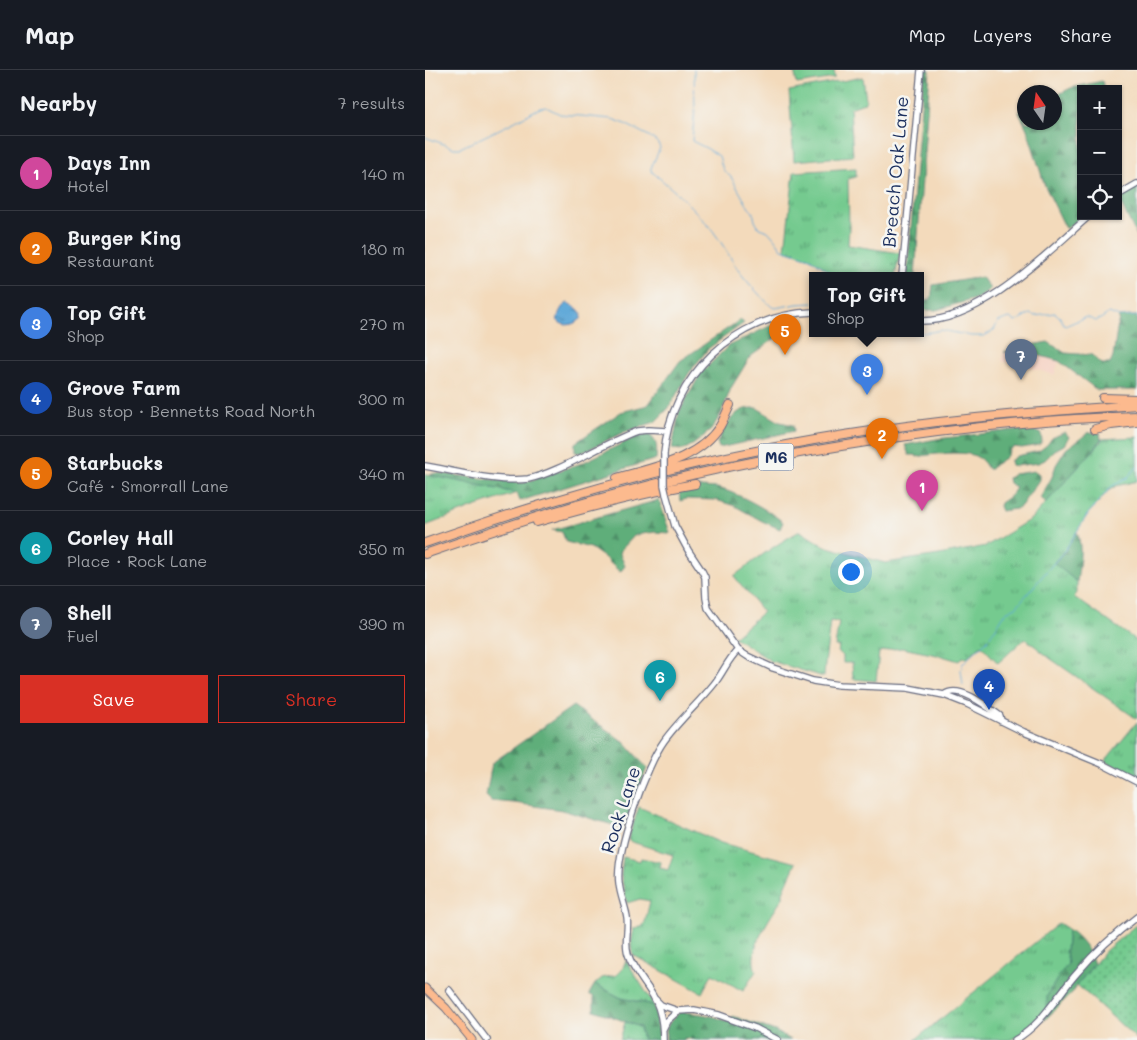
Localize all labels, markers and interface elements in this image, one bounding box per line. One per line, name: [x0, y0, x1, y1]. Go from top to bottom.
text: Map: [25, 19, 74, 50]
text: Map: [909, 23, 945, 47]
text: Layers: [973, 23, 1032, 47]
text: Share: [1060, 23, 1112, 47]
north arrow: [1017, 85, 1062, 130]
map controls: [1077, 85, 1122, 220]
button: +: [1077, 85, 1122, 130]
text: Nearby: [20, 89, 97, 116]
text: 7 results: [338, 92, 405, 113]
street label: Breach Oak Lane: [876, 95, 914, 248]
button: −: [1077, 130, 1122, 175]
text: Days Inn: [67, 150, 151, 175]
text: 1: [32, 163, 40, 184]
text: 140 m: [361, 163, 405, 184]
text: Hotel: [67, 175, 109, 196]
button: locate: [1077, 175, 1122, 220]
text: Burger King: [67, 225, 181, 250]
text: 2: [32, 238, 40, 259]
text: 180 m: [360, 238, 405, 259]
text: Restaurant: [67, 250, 155, 271]
popup: [809, 272, 924, 337]
text: Top Gift: [827, 282, 906, 307]
text: Top Gift: [67, 300, 146, 325]
text: Shop: [827, 307, 864, 328]
text: 3: [31, 313, 41, 334]
text: 270 m: [359, 313, 405, 334]
pin: 5: [769, 314, 801, 355]
text: Shop: [67, 325, 104, 346]
pin: 7: [1005, 339, 1037, 380]
pin: 3: [851, 354, 883, 395]
text: Grove Farm: [67, 375, 180, 400]
text: 4: [31, 388, 41, 409]
text: 300 m: [358, 388, 405, 409]
text: Bus stop · Bennetts Road North: [67, 400, 315, 421]
pin: 2: [866, 418, 898, 459]
road number: M6: [759, 444, 793, 471]
text: Starbucks: [67, 450, 163, 475]
text: 5: [31, 463, 41, 484]
text: 340 m: [358, 463, 405, 484]
pin: 1: [906, 470, 938, 511]
text: Café · Smorrall Lane: [67, 475, 229, 496]
text: Corley Hall: [67, 525, 173, 550]
text: 6: [31, 538, 41, 559]
text: 350 m: [359, 538, 405, 559]
text: Place · Rock Lane: [67, 550, 207, 571]
your location: [838, 559, 864, 585]
text: Shell: [67, 600, 112, 625]
text: 7: [32, 613, 40, 634]
text: 390 m: [358, 613, 405, 634]
text: Fuel: [67, 625, 99, 646]
pin: 6: [644, 660, 676, 701]
pin: 4: [973, 669, 1005, 710]
button: Save: [20, 675, 208, 723]
button: Share: [218, 675, 405, 723]
street label: Rock Lane: [595, 763, 645, 856]

